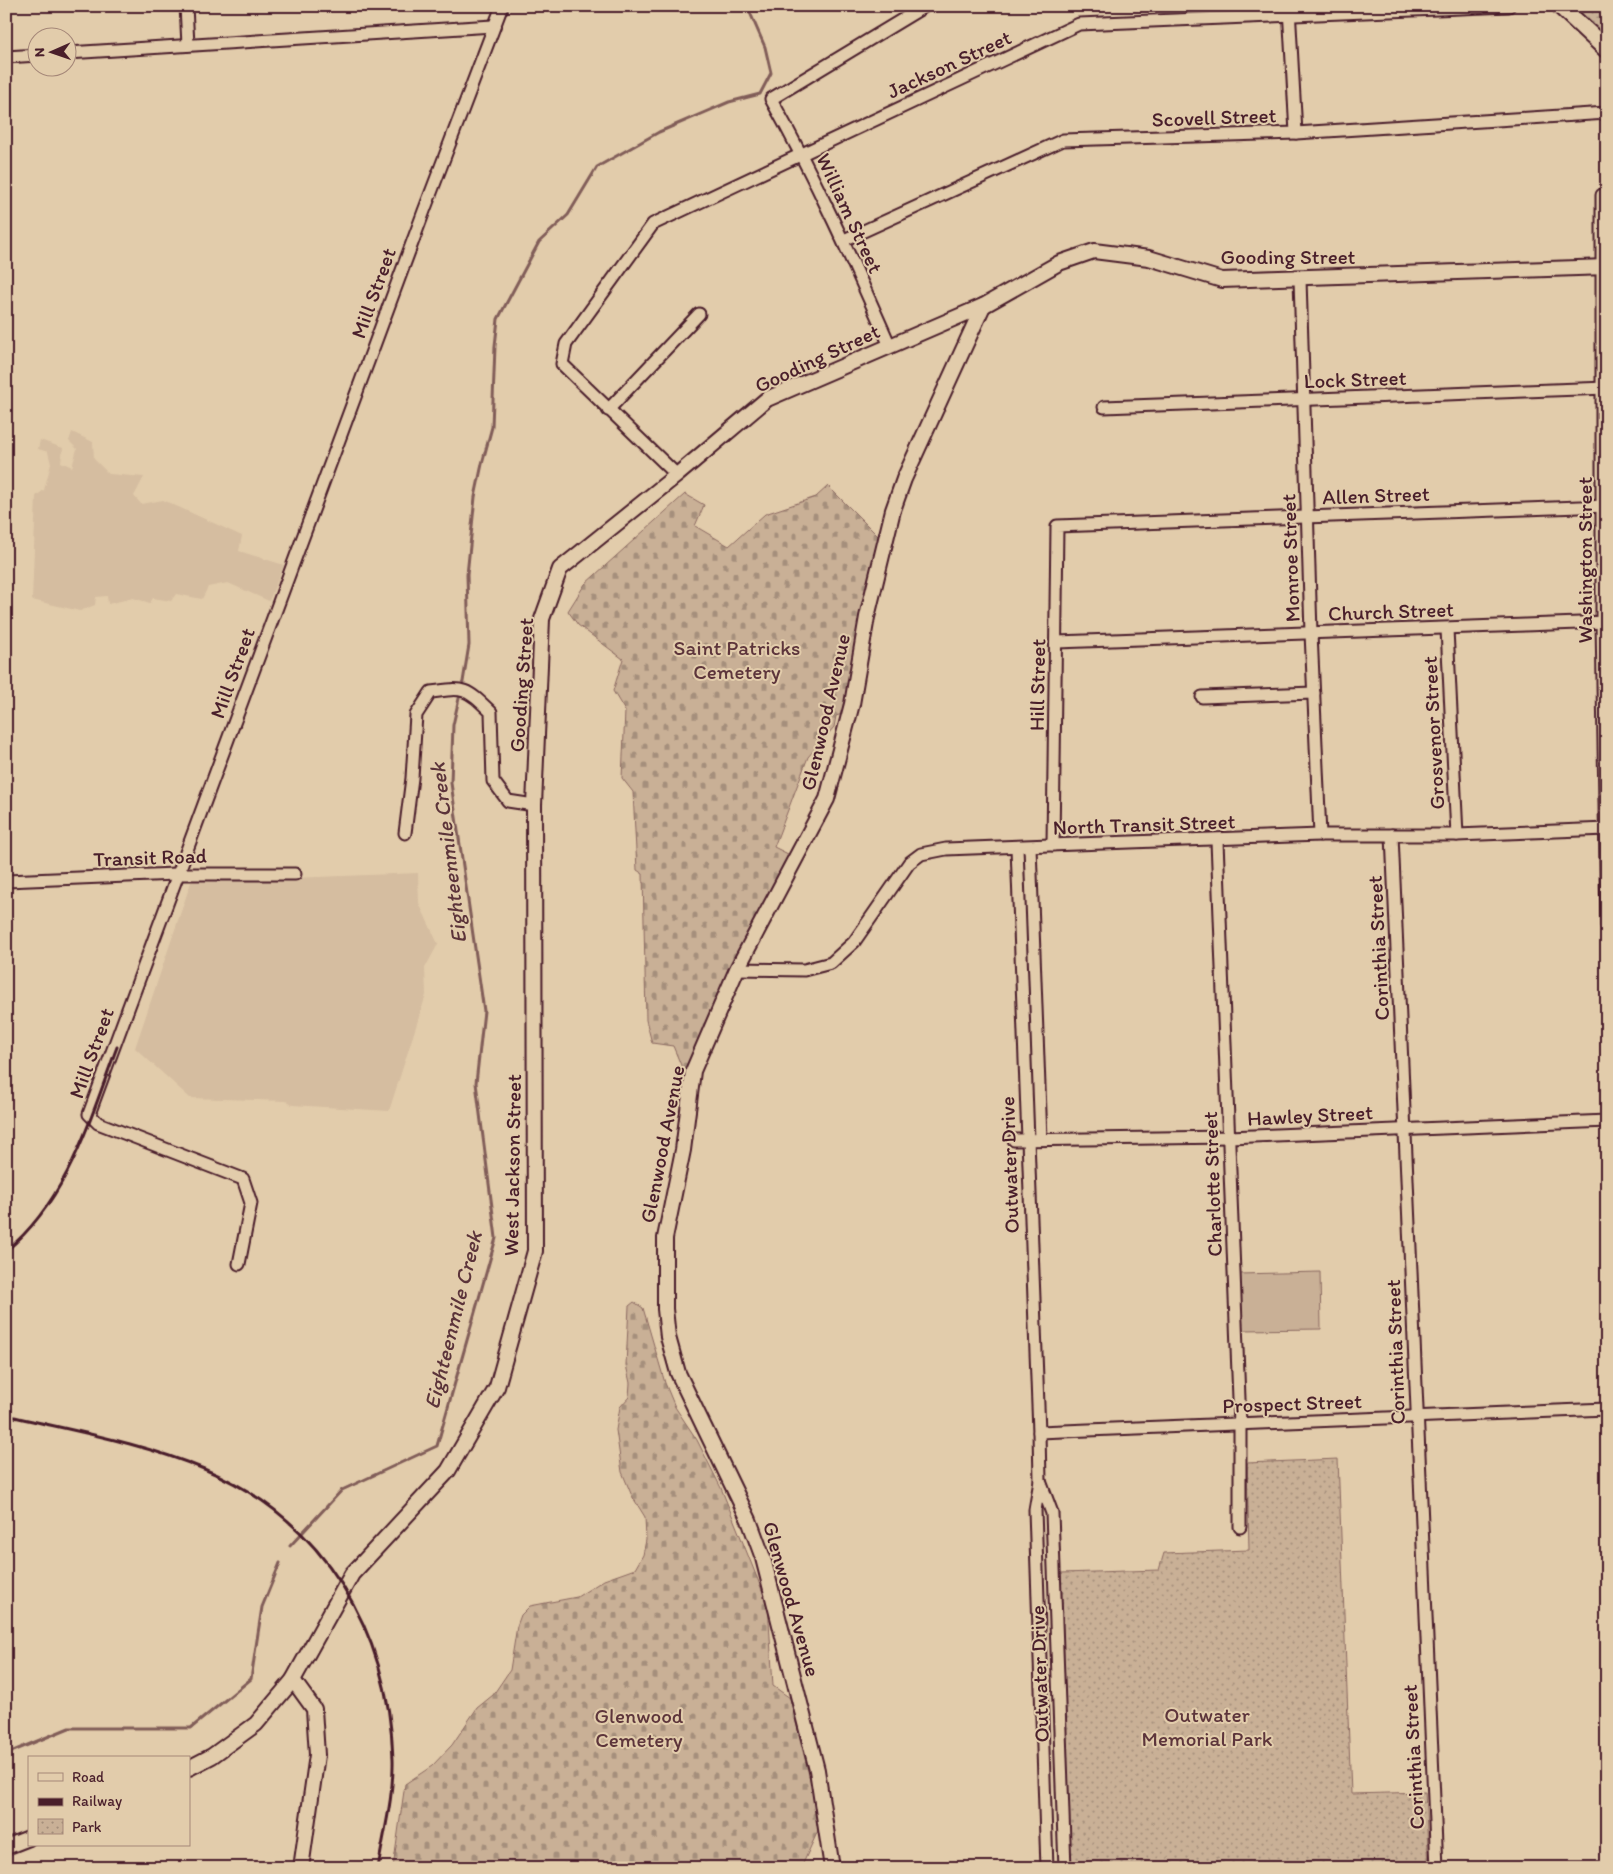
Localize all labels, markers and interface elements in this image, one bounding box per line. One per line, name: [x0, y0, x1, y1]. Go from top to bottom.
street label: Jackson Street: [883, 24, 1015, 104]
north arrow: [28, 28, 78, 78]
text: N: [31, 47, 48, 57]
street label: Scovell Street: [1151, 102, 1277, 132]
street label: William Street: [811, 149, 889, 277]
street label: Mill Street: [345, 244, 401, 342]
street label: Gooding Street: [1220, 244, 1356, 269]
street label: Gooding Street: [751, 318, 884, 398]
street label: Lock Street: [1303, 365, 1407, 393]
street label: Washington Street: [1572, 476, 1597, 643]
street label: Allen Street: [1322, 481, 1430, 509]
street label: Monroe Street: [1275, 493, 1305, 623]
street label: Church Street: [1328, 596, 1455, 626]
street label: Gooding Street: [504, 617, 538, 753]
street label: Mill Street: [204, 624, 260, 722]
street label: Glenwood Avenue: [795, 631, 855, 793]
park label: Saint Patricks Cemetery: [674, 635, 800, 684]
street label: Hill Street: [1024, 638, 1050, 731]
street label: Grosvenor Street: [1416, 655, 1450, 810]
water label: Eighteenmile Creek: [423, 759, 472, 945]
street label: North Transit Street: [1052, 808, 1236, 840]
street label: Transit Road: [93, 843, 207, 871]
street label: Corinthia Street: [1362, 875, 1394, 1021]
street label: Mill Street: [63, 1004, 119, 1102]
street label: Glenwood Avenue: [634, 1063, 690, 1225]
street label: West Jackson Street: [498, 1074, 526, 1256]
street label: Outwater Drive: [994, 1096, 1024, 1234]
street label: Hawley Street: [1246, 1099, 1374, 1131]
street label: Charlotte Street: [1197, 1111, 1227, 1257]
water label: Eighteenmile Creek: [418, 1227, 489, 1412]
street label: Corinthia Street: [1380, 1279, 1410, 1425]
street label: Prospect Street: [1222, 1388, 1362, 1418]
street label: Glenwood Avenue: [758, 1519, 826, 1679]
street label: Outwater Drive: [1024, 1605, 1054, 1743]
street label: Corinthia Street: [1397, 1684, 1429, 1830]
park label: Outwater Memorial Park: [1141, 1702, 1273, 1751]
park label: Glenwood Cemetery: [595, 1703, 684, 1752]
legend: [28, 1756, 190, 1846]
text: Road: [72, 1768, 105, 1786]
text: Railway: [72, 1792, 122, 1810]
text: Park: [72, 1818, 102, 1836]

